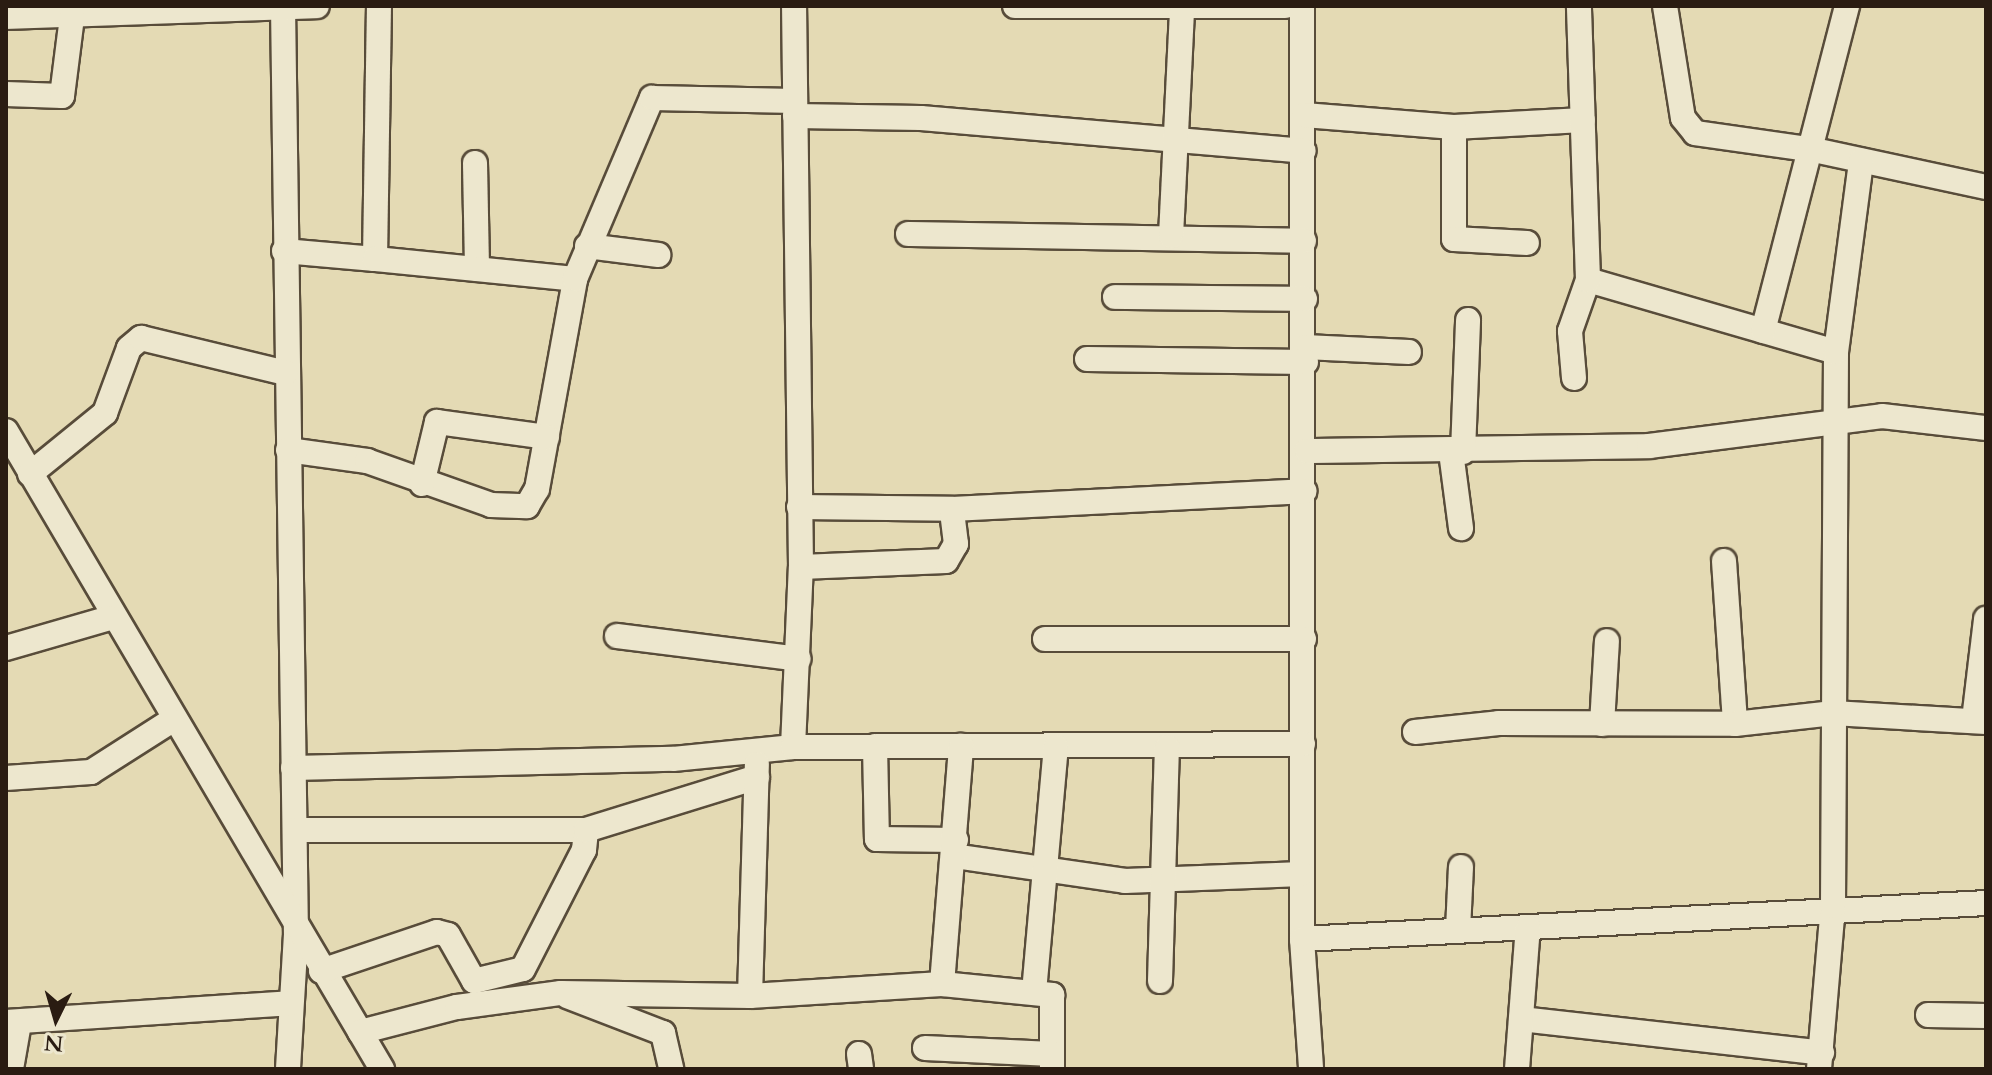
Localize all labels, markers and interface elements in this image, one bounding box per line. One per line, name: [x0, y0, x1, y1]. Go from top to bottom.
north arrow: [16, 979, 96, 1059]
text: N: [43, 1027, 65, 1059]

